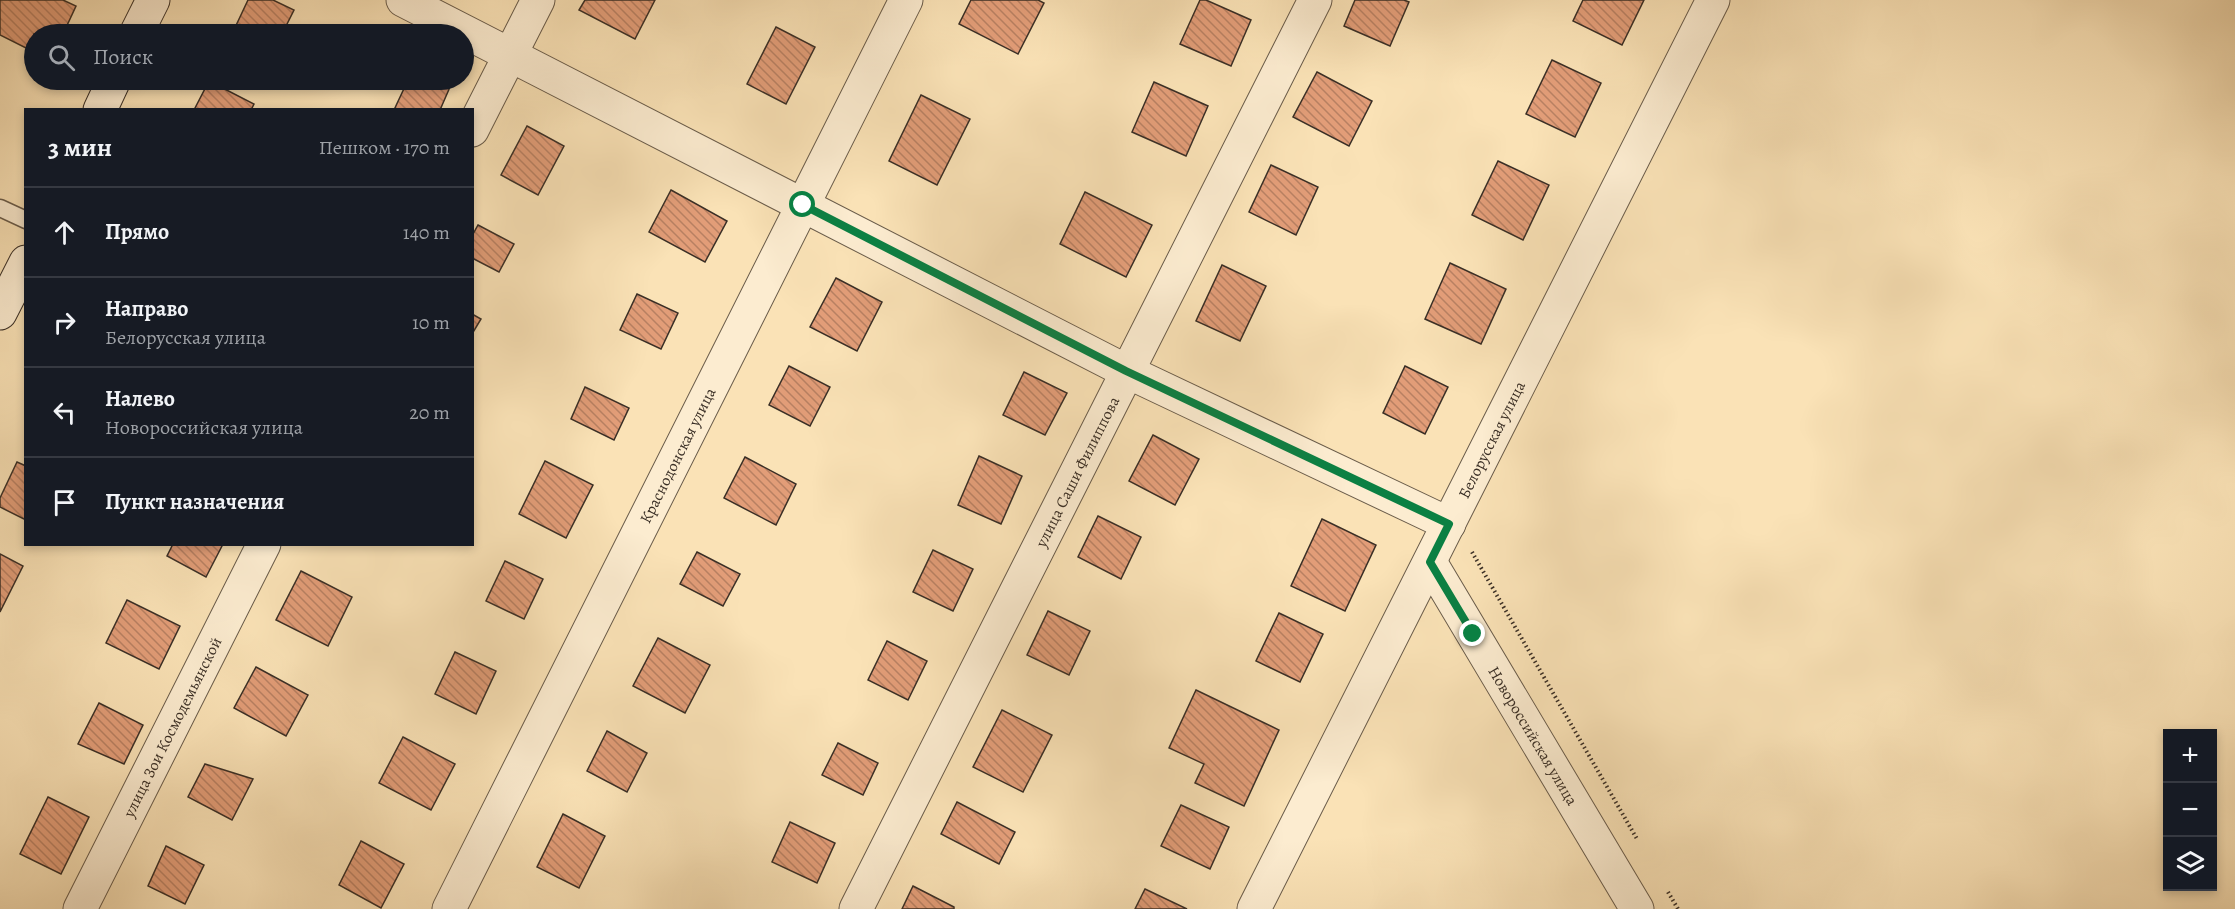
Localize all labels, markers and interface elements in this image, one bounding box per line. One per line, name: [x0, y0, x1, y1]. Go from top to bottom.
search box: [24, 24, 474, 90]
icon: search: [45, 41, 78, 74]
text: Поиск: [93, 42, 153, 72]
text: 3 мин: [48, 130, 112, 165]
text: Пешком · 170 m: [319, 134, 450, 161]
route start: [789, 191, 815, 217]
icon: ahead: [48, 216, 81, 249]
text: Прямо: [105, 217, 169, 247]
text: 140 m: [403, 219, 450, 246]
text: Направо: [105, 294, 188, 324]
icon: right: [48, 306, 81, 339]
text: 10 m: [412, 309, 450, 336]
text: Белорусская улица: [105, 324, 266, 351]
street label: Белорусская улица: [1453, 377, 1531, 502]
street label: Краснодонская улица: [635, 383, 722, 527]
text: Налево: [105, 384, 175, 414]
street label: улица Саши Филиппова: [1030, 392, 1125, 552]
icon: left: [48, 396, 81, 429]
text: 20 m: [409, 399, 450, 426]
text: Новороссийская улица: [105, 414, 303, 441]
icon: arrive: [48, 486, 81, 519]
text: Пункт назначения: [105, 487, 284, 517]
route end: [1459, 620, 1485, 646]
street label: улица Зои Космодемьянской: [118, 633, 227, 822]
street label: Новороссийская улица: [1483, 662, 1583, 810]
map controls: [2163, 729, 2217, 891]
button: +: [2163, 729, 2217, 783]
button: −: [2163, 783, 2217, 837]
button: layers: [2163, 837, 2217, 891]

